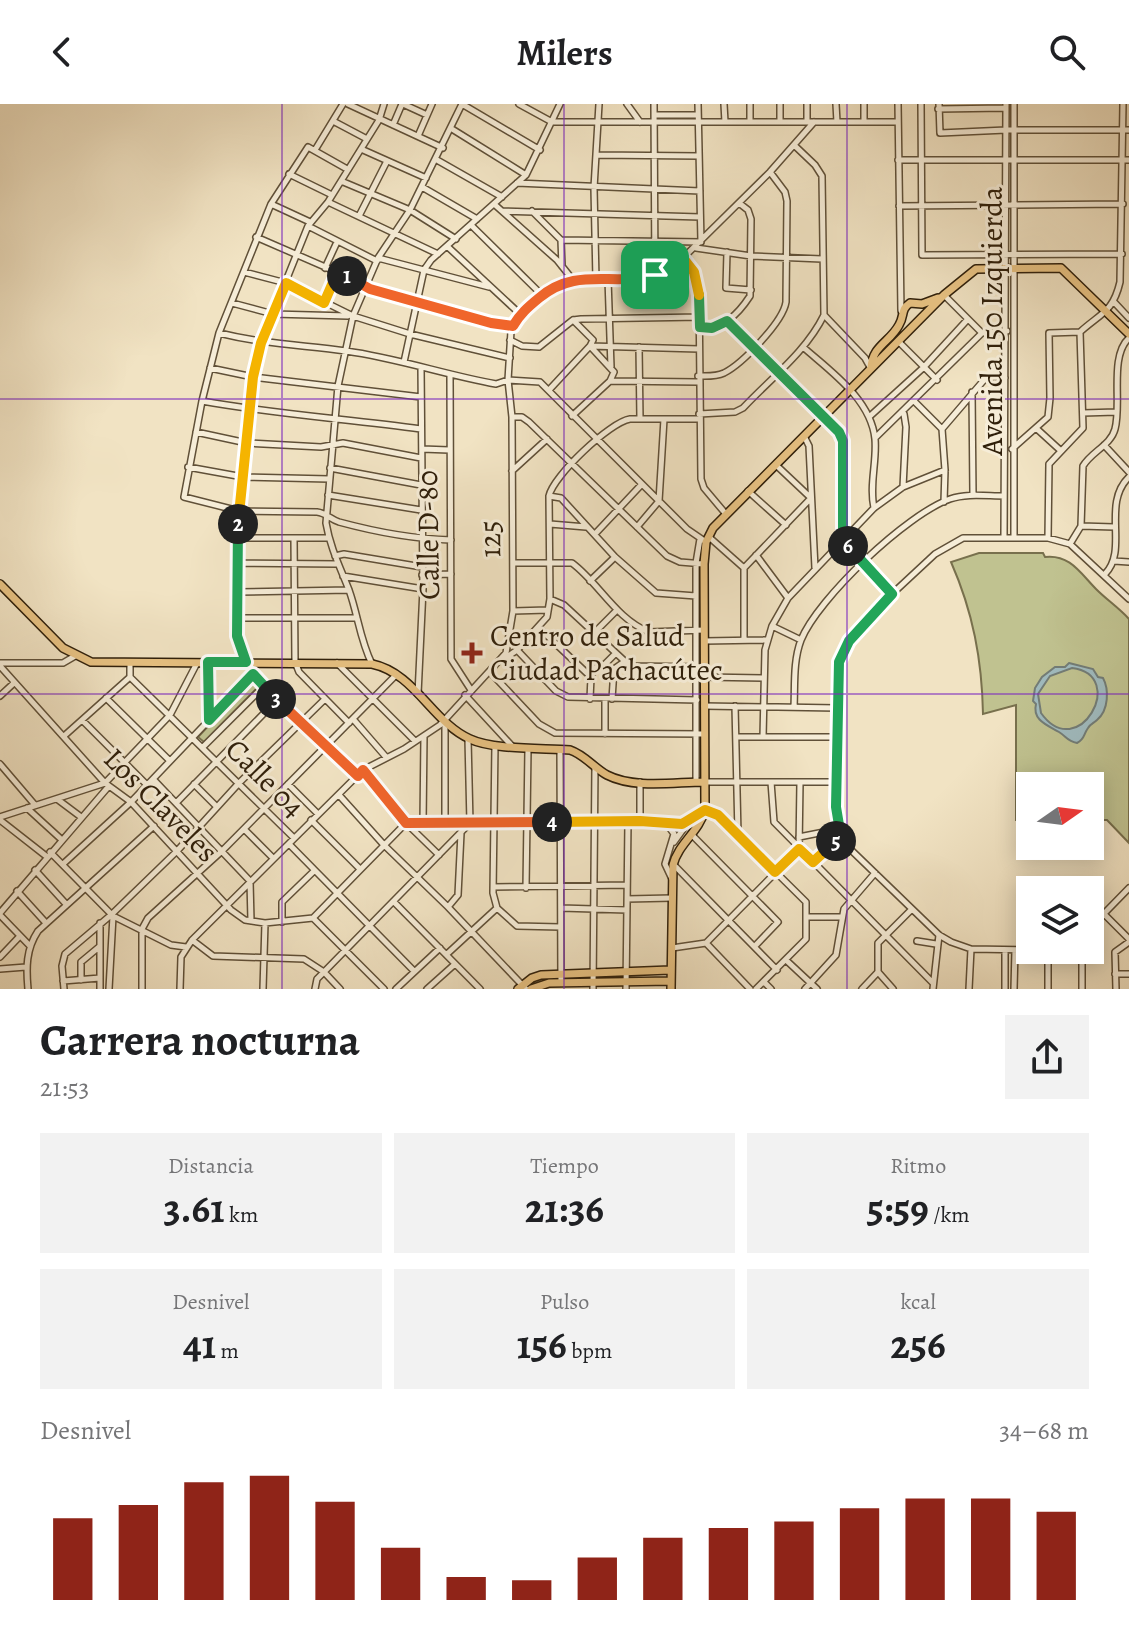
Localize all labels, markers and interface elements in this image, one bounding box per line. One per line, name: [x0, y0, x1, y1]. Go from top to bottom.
text: Milers: [516, 28, 613, 77]
icon: back: [40, 30, 84, 74]
icon: search: [1045, 30, 1089, 74]
street label: Avenida 150 Izquierda: [972, 187, 1012, 456]
pin: [621, 241, 689, 309]
icon: arrive: [633, 253, 677, 297]
pin: 1: [327, 256, 367, 296]
text: 1: [343, 261, 351, 291]
street label: Calle D-80: [407, 470, 449, 600]
pin: 2: [218, 504, 258, 544]
text: 2: [233, 509, 243, 539]
street label: 125: [470, 520, 510, 558]
pin: 6: [828, 526, 868, 566]
text: 6: [843, 531, 853, 561]
place label: Centro de Salud Ciudad Pachacútec: [490, 616, 723, 690]
marker: Centro de Salud Ciudad Pachacútec: [461, 642, 483, 664]
pin: 3: [256, 679, 296, 719]
text: 3: [271, 684, 281, 714]
street label: Calle 04: [217, 730, 313, 826]
street label: Los Claveles: [95, 739, 227, 871]
north arrow: [1016, 772, 1104, 860]
map controls: [1016, 772, 1104, 964]
pin: 4: [532, 802, 572, 842]
text: 4: [547, 807, 557, 837]
pin: 5: [816, 821, 856, 861]
text: 5: [831, 826, 841, 856]
button: layers: [1016, 876, 1104, 964]
text: Carrera nocturna: [40, 1010, 360, 1070]
button: share: [1005, 1015, 1089, 1099]
text: 21:53: [40, 1070, 89, 1105]
text: Distancia: [168, 1151, 254, 1181]
text: Tiempo: [530, 1151, 599, 1181]
text: Ritmo: [890, 1151, 946, 1181]
text: 3.61: [163, 1181, 225, 1236]
text: 21:36: [525, 1181, 604, 1236]
text: 5:59: [867, 1181, 929, 1236]
text: km: [225, 1200, 258, 1230]
text: /km: [929, 1200, 970, 1230]
text: Desnivel: [172, 1287, 249, 1317]
text: Pulso: [540, 1287, 589, 1317]
text: kcal: [901, 1287, 936, 1317]
text: 41: [183, 1317, 216, 1372]
text: 156: [517, 1317, 567, 1372]
text: 256: [891, 1317, 946, 1372]
text: m: [216, 1336, 239, 1366]
text: bpm: [567, 1336, 612, 1366]
text: Desnivel: [40, 1413, 131, 1448]
text: 34–68 m: [999, 1413, 1089, 1448]

